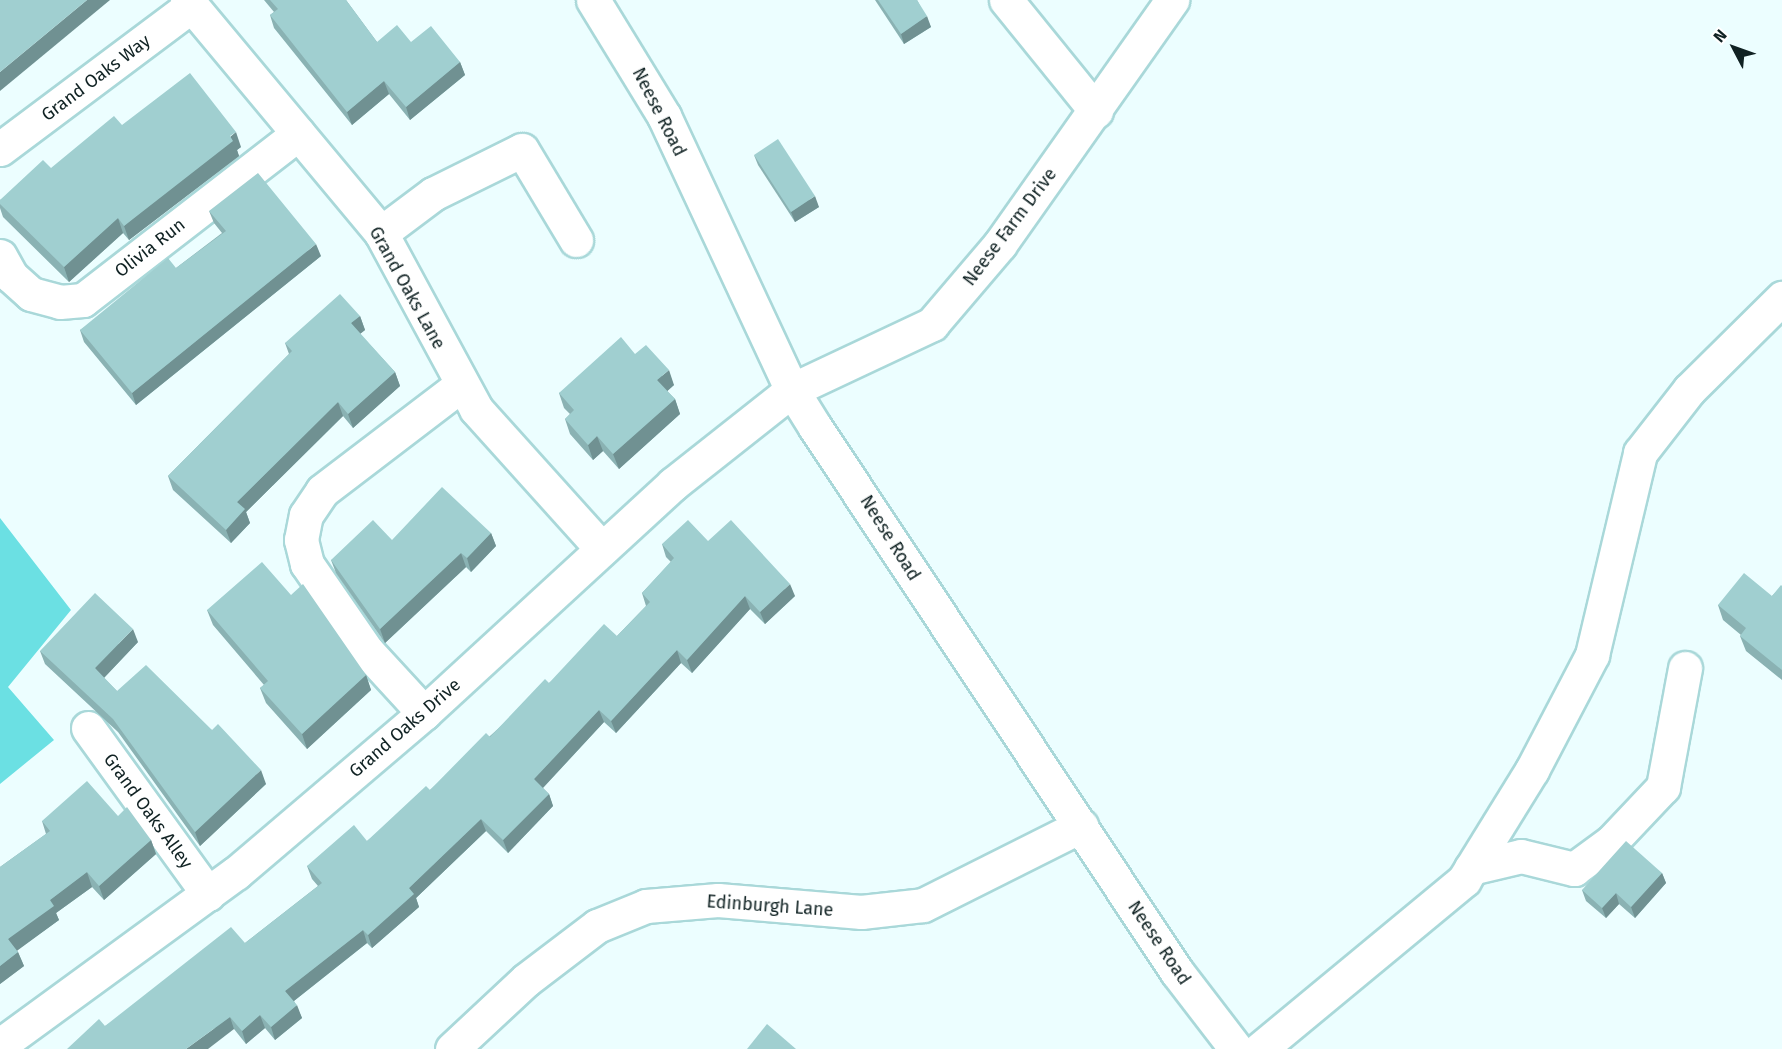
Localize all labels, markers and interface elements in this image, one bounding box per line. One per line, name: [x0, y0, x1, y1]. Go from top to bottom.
north arrow: [1704, 18, 1764, 78]
text: N: [1709, 26, 1731, 46]
street label: Grand Oaks Way: [37, 30, 155, 126]
street label: Neese Road: [627, 64, 691, 160]
street label: Neese Farm Drive: [959, 164, 1061, 290]
street label: Olivia Run: [111, 214, 189, 282]
street label: Grand Oaks Lane: [364, 223, 450, 353]
street label: Neese Road: [855, 491, 925, 585]
street label: Grand Oaks Drive: [345, 674, 465, 782]
street label: Grand Oaks Alley: [99, 749, 197, 873]
street label: Edinburgh Lane: [706, 891, 834, 921]
street label: Neese Road: [1123, 897, 1195, 989]

